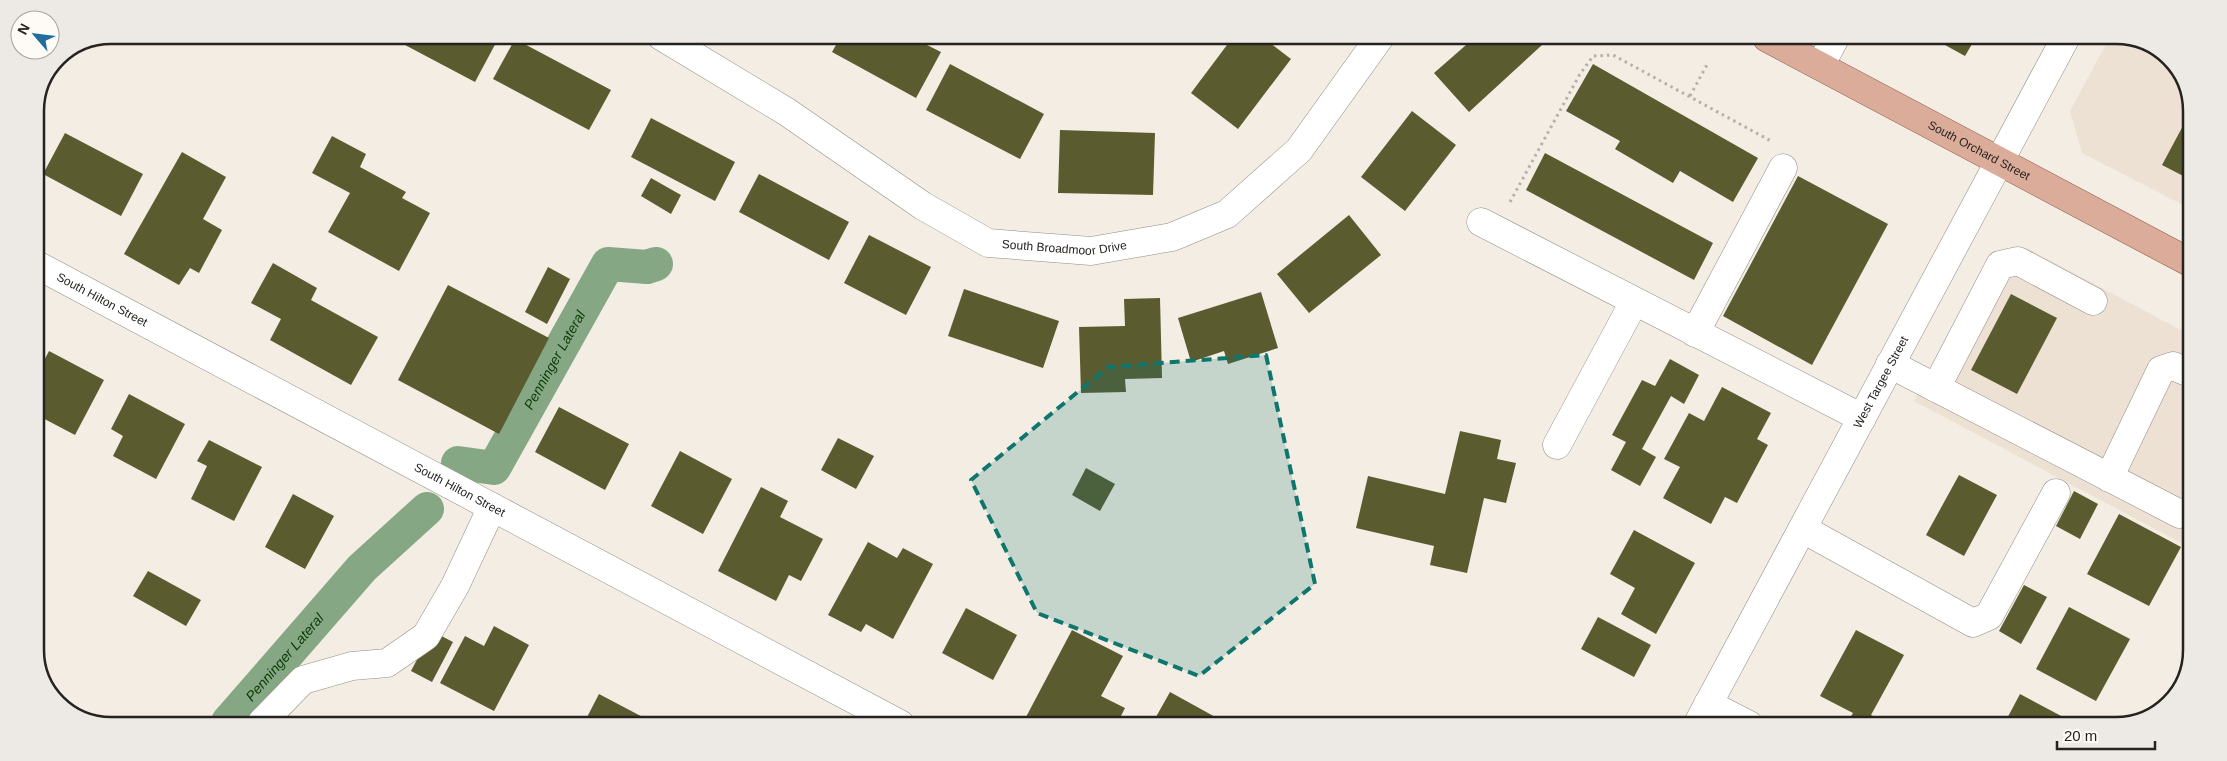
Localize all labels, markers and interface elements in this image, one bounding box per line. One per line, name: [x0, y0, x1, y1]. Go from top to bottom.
north arrow: [10, 10, 60, 60]
text: N: [14, 21, 33, 37]
street label: South Orchard Street: [1926, 118, 2033, 184]
street label: South Broadmoor Drive: [1001, 237, 1128, 258]
street label: South Hilton Street: [54, 270, 151, 330]
water label: Penninger Lateral: [520, 307, 589, 412]
street label: West Targee Street: [1851, 333, 1912, 431]
street label: South Hilton Street: [412, 460, 508, 520]
water label: Penninger Lateral: [242, 609, 327, 704]
scale bar: [2057, 718, 2154, 750]
text: 20 m: [2064, 727, 2097, 744]

